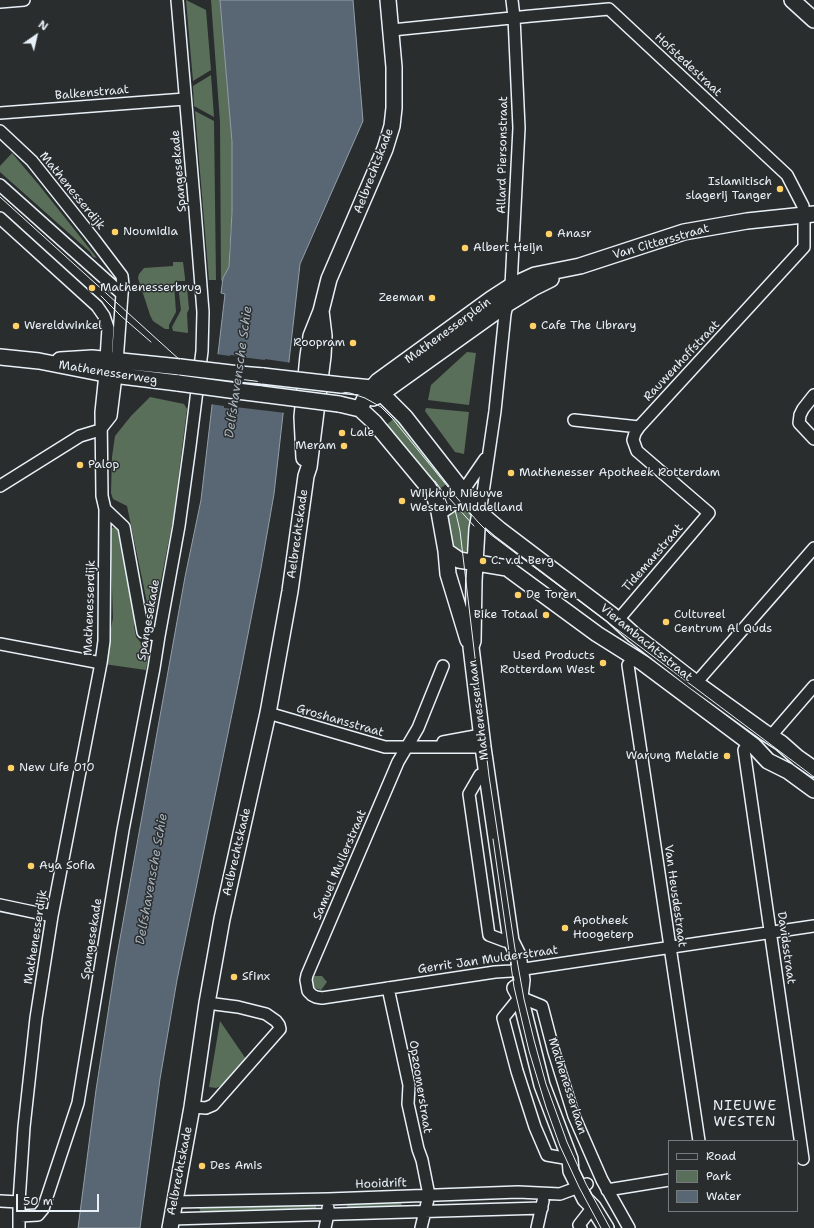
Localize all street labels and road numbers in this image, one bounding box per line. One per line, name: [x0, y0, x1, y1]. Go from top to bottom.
street label: Hofstedestraat: [651, 30, 725, 100]
street label: Balkenstraat: [54, 83, 130, 103]
street label: Allard Piersonstraat: [495, 96, 511, 214]
street label: Aelbrechtskade: [351, 126, 397, 216]
street label: Spangesekade: [168, 129, 190, 213]
street label: Mathenesserdijk: [36, 149, 108, 233]
street label: Van Cittersstraat: [611, 221, 711, 263]
street label: Mathenesserplein: [402, 295, 494, 367]
street label: Rauwenhoffstraat: [641, 318, 723, 404]
street label: Mathenesserweg: [58, 358, 158, 388]
street label: Aelbrechtskade: [285, 488, 311, 580]
street label: Tidemanstraat: [620, 521, 686, 595]
street label: Mathenesserdijk: [81, 560, 99, 656]
street label: Spangesekade: [135, 578, 163, 662]
street label: Vierambachtsstraat: [597, 601, 695, 685]
street label: Mathenesserlaan: [466, 659, 492, 761]
street label: Groshansstraat: [295, 702, 385, 740]
street label: Aelbrechtskade: [220, 807, 254, 897]
street label: Samuel Mullerstraat: [310, 808, 370, 922]
street label: Van Heusdestraat: [661, 844, 689, 948]
street label: Mathenesserdijk: [21, 888, 51, 986]
street label: Spangesekade: [78, 897, 106, 981]
street label: Davidsstraat: [774, 911, 798, 985]
street label: Gerrit Jan Mulderstraat: [417, 943, 559, 977]
street label: Mathenesserlaan: [545, 1036, 589, 1136]
street label: Opzoomerstraat: [406, 1039, 434, 1135]
street label: Aelbrechtskade: [164, 1125, 196, 1217]
street label: Hooidrift: [355, 1176, 407, 1192]

